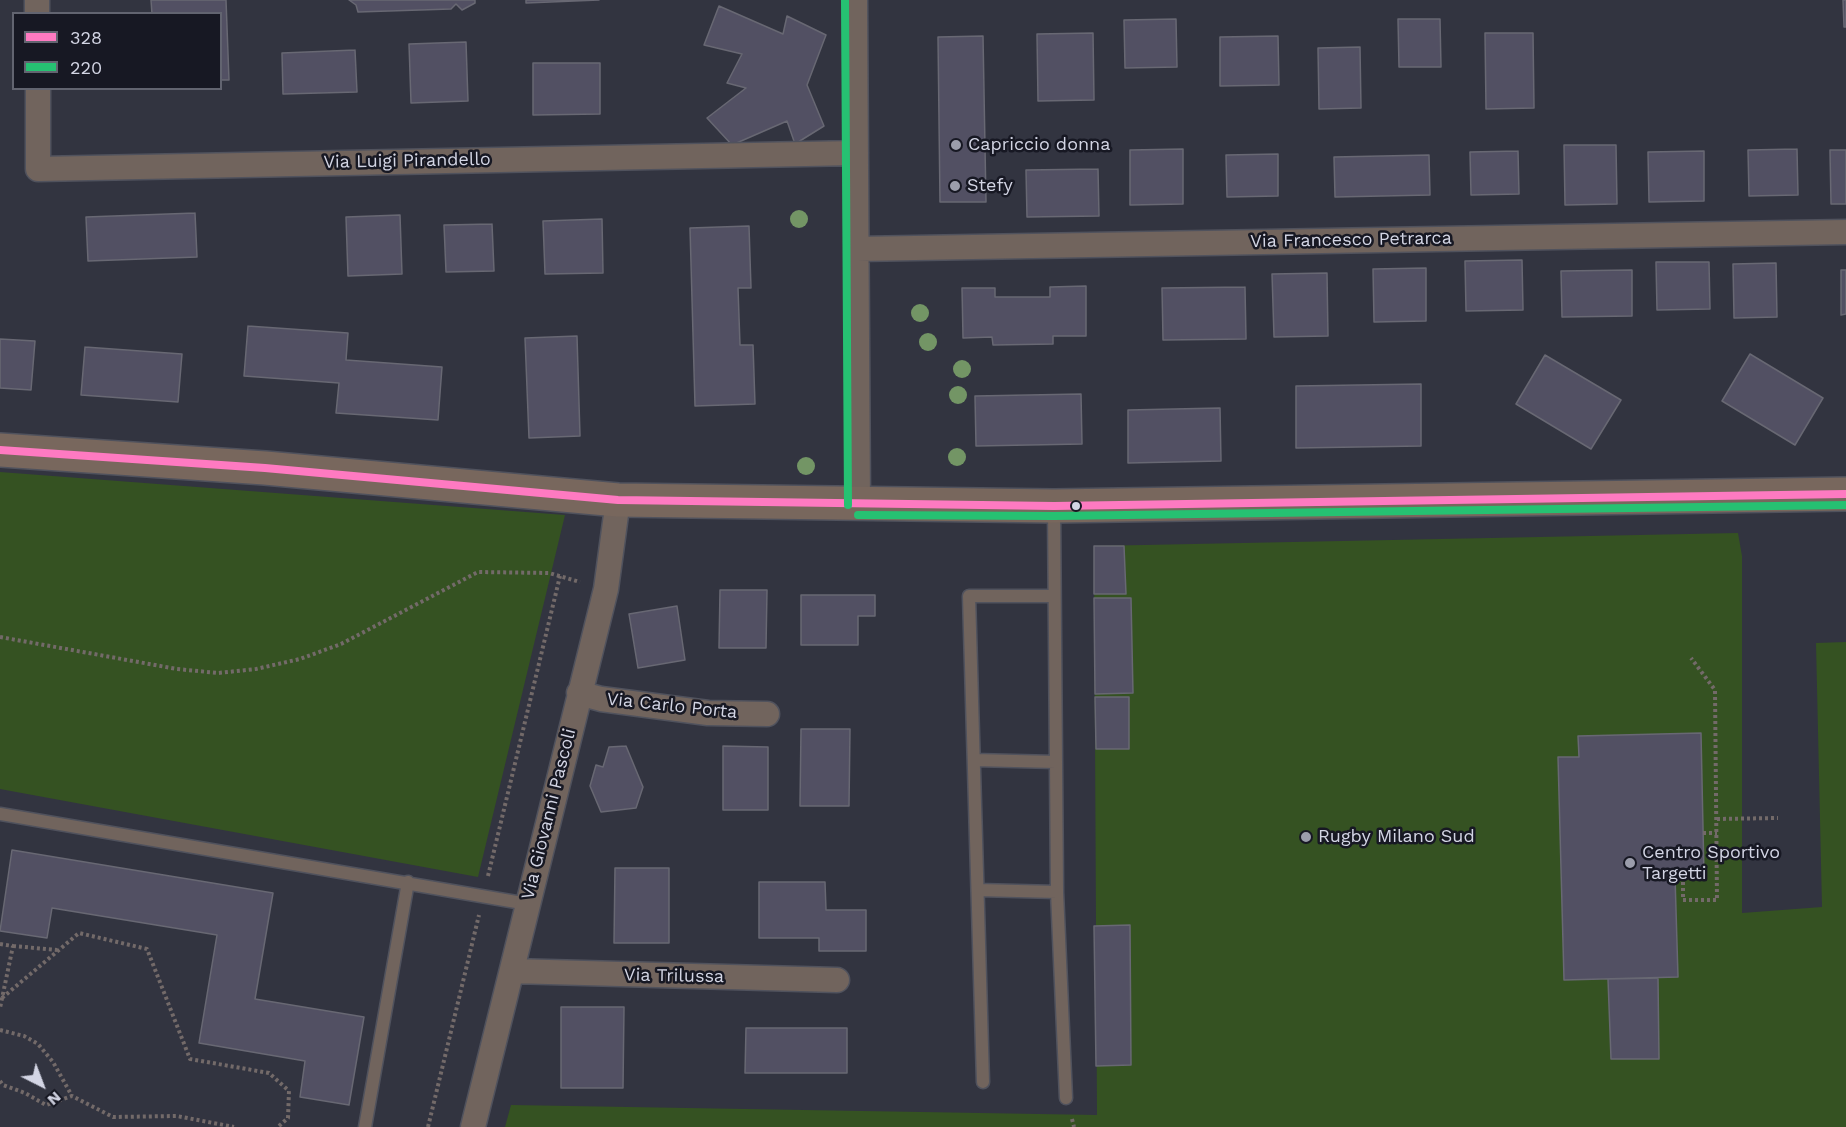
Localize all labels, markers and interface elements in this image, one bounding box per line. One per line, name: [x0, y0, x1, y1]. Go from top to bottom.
legend: [12, 12, 222, 90]
text: 328: [70, 27, 102, 48]
text: 220: [70, 57, 102, 78]
place label: Capriccio donna: [968, 134, 1110, 156]
marker: Capriccio donna: [949, 138, 963, 152]
street label: Via Luigi Pirandello: [323, 149, 491, 173]
place label: Stefy: [967, 175, 1013, 197]
marker: Stefy: [948, 179, 962, 193]
street label: Via Francesco Petrarca: [1250, 227, 1452, 253]
unlabelled marker: [1070, 500, 1082, 512]
street label: Via Carlo Porta: [606, 688, 738, 724]
street label: Via Giovanni Pascoli: [517, 726, 581, 902]
place label: Rugby Milano Sud: [1318, 826, 1475, 848]
marker: Rugby Milano Sud: [1299, 830, 1313, 844]
place label: Centro Sportivo Targetti: [1642, 842, 1780, 884]
marker: Centro Sportivo Targetti: [1623, 856, 1637, 870]
street label: Via Trilussa: [624, 964, 724, 988]
north arrow: [12, 1055, 72, 1115]
text: N: [44, 1088, 65, 1110]

